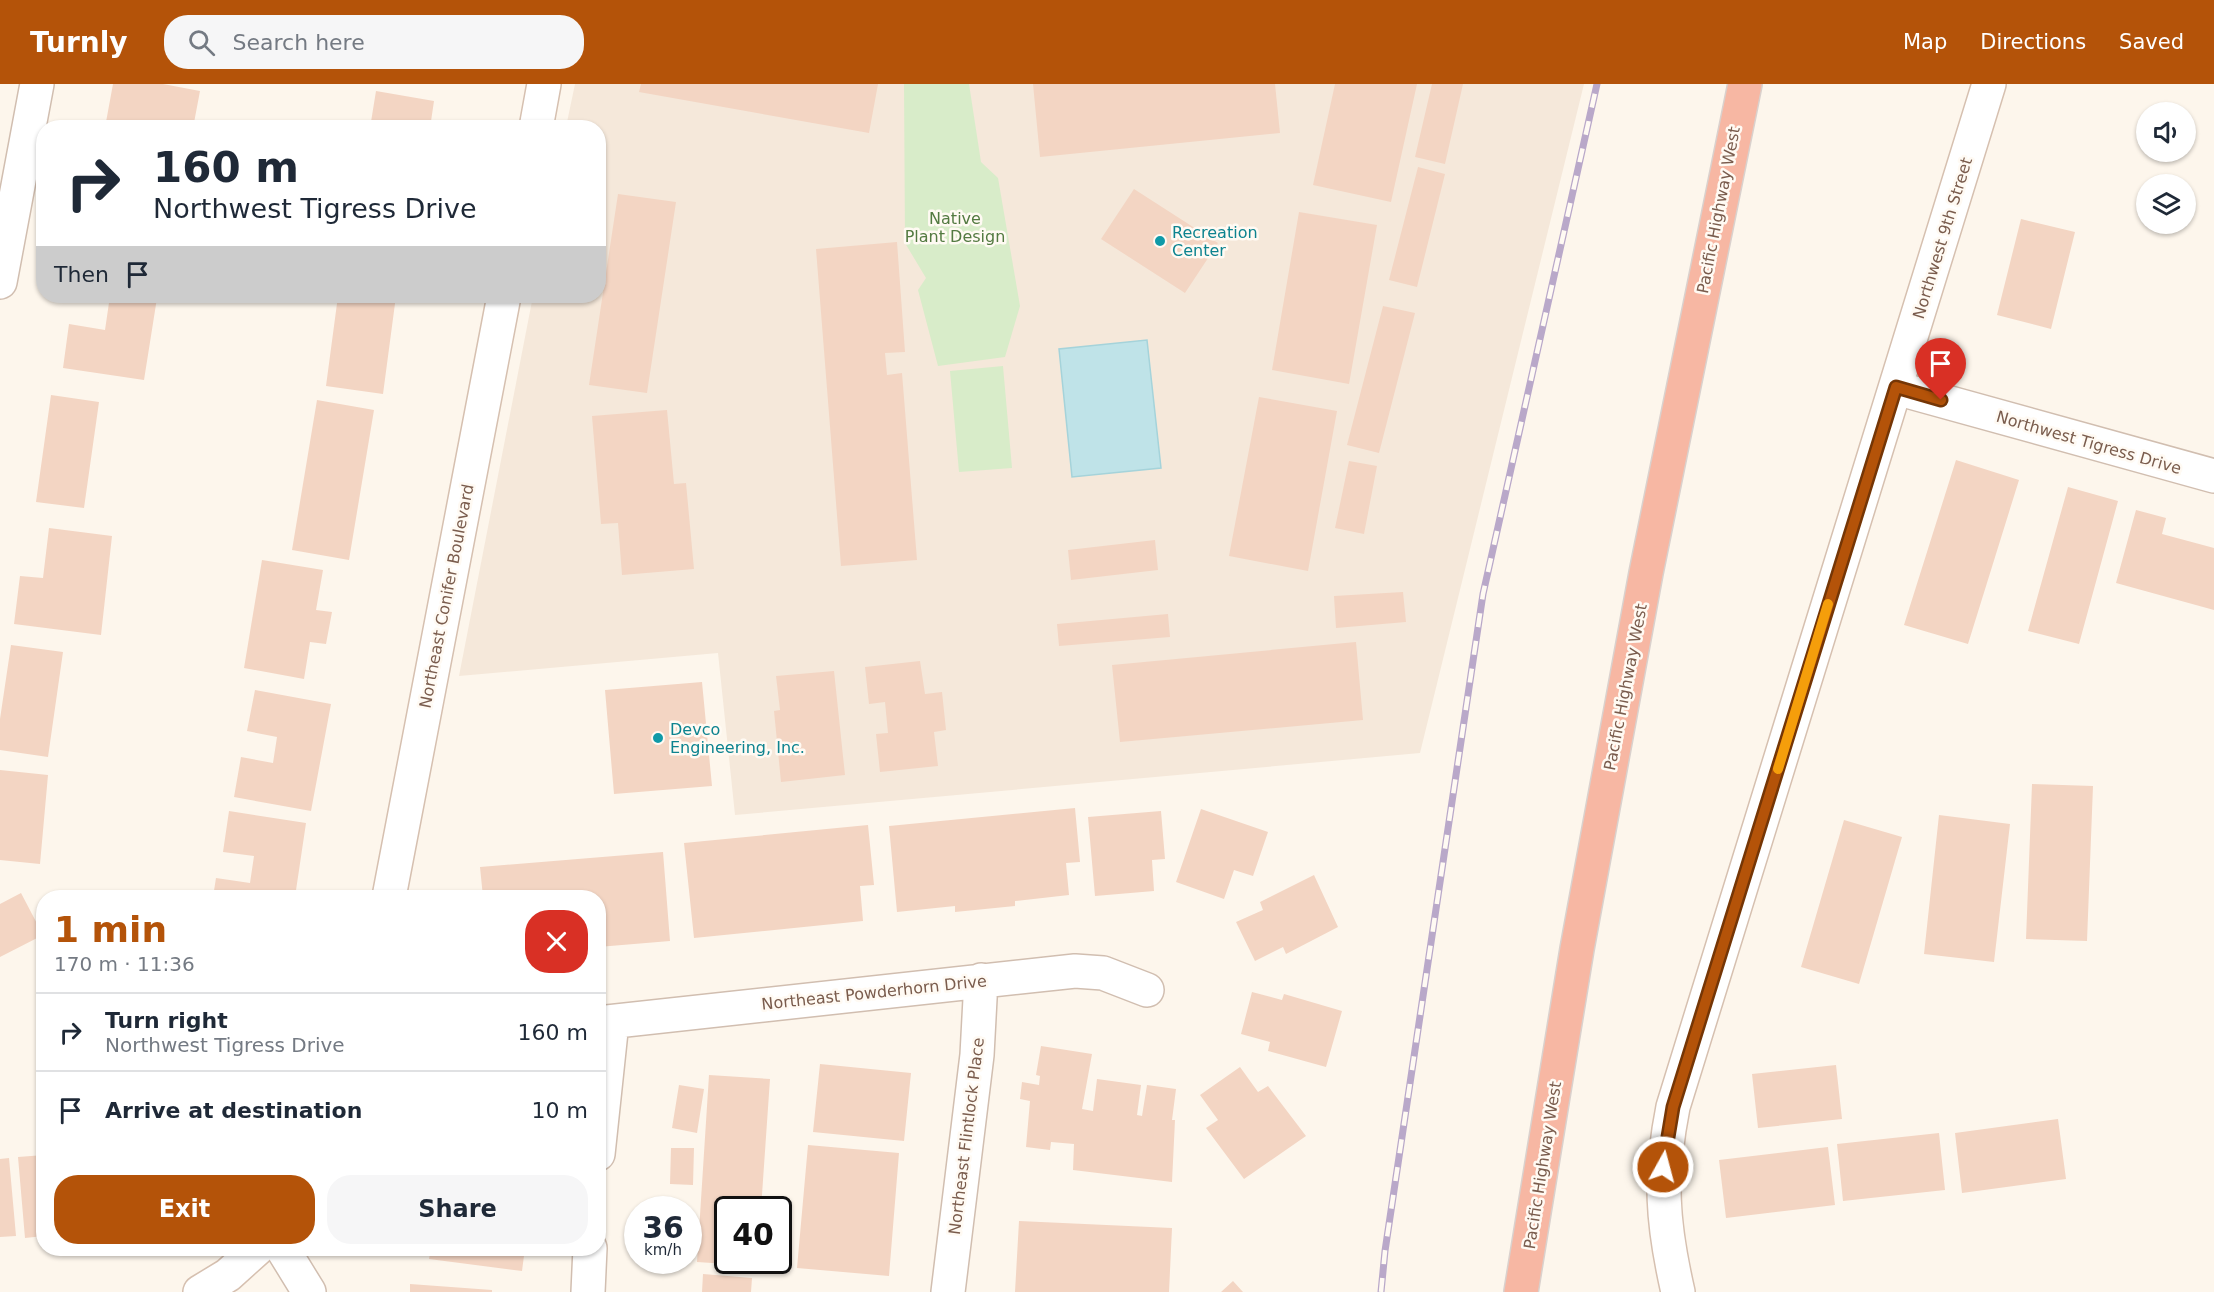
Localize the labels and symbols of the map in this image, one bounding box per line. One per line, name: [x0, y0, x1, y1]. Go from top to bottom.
street label: Pacific Highway West: [1693, 125, 1744, 295]
street label: Northwest 9th Street: [1909, 155, 1976, 321]
park label: Native Plant Design: [905, 209, 1005, 246]
place label: Recreation Center: [1172, 223, 1258, 260]
marker: Recreation Center: [1153, 234, 1167, 248]
pin: [1915, 338, 1966, 400]
street label: Northwest Tigress Drive: [1994, 407, 2184, 478]
street label: Northeast Conifer Boulevard: [415, 483, 478, 710]
street label: Pacific Highway West: [1600, 602, 1651, 772]
place label: Devco Engineering, Inc.: [670, 720, 805, 757]
marker: Devco Engineering, Inc.: [651, 731, 665, 745]
street label: Northeast Powderhorn Drive: [760, 971, 988, 1014]
street label: Northeast Flintlock Place: [945, 1036, 988, 1236]
street label: Pacific Highway West: [1520, 1080, 1565, 1250]
position arrow: [1631, 1135, 1695, 1199]
speed limit sign: 40: [714, 1196, 792, 1274]

